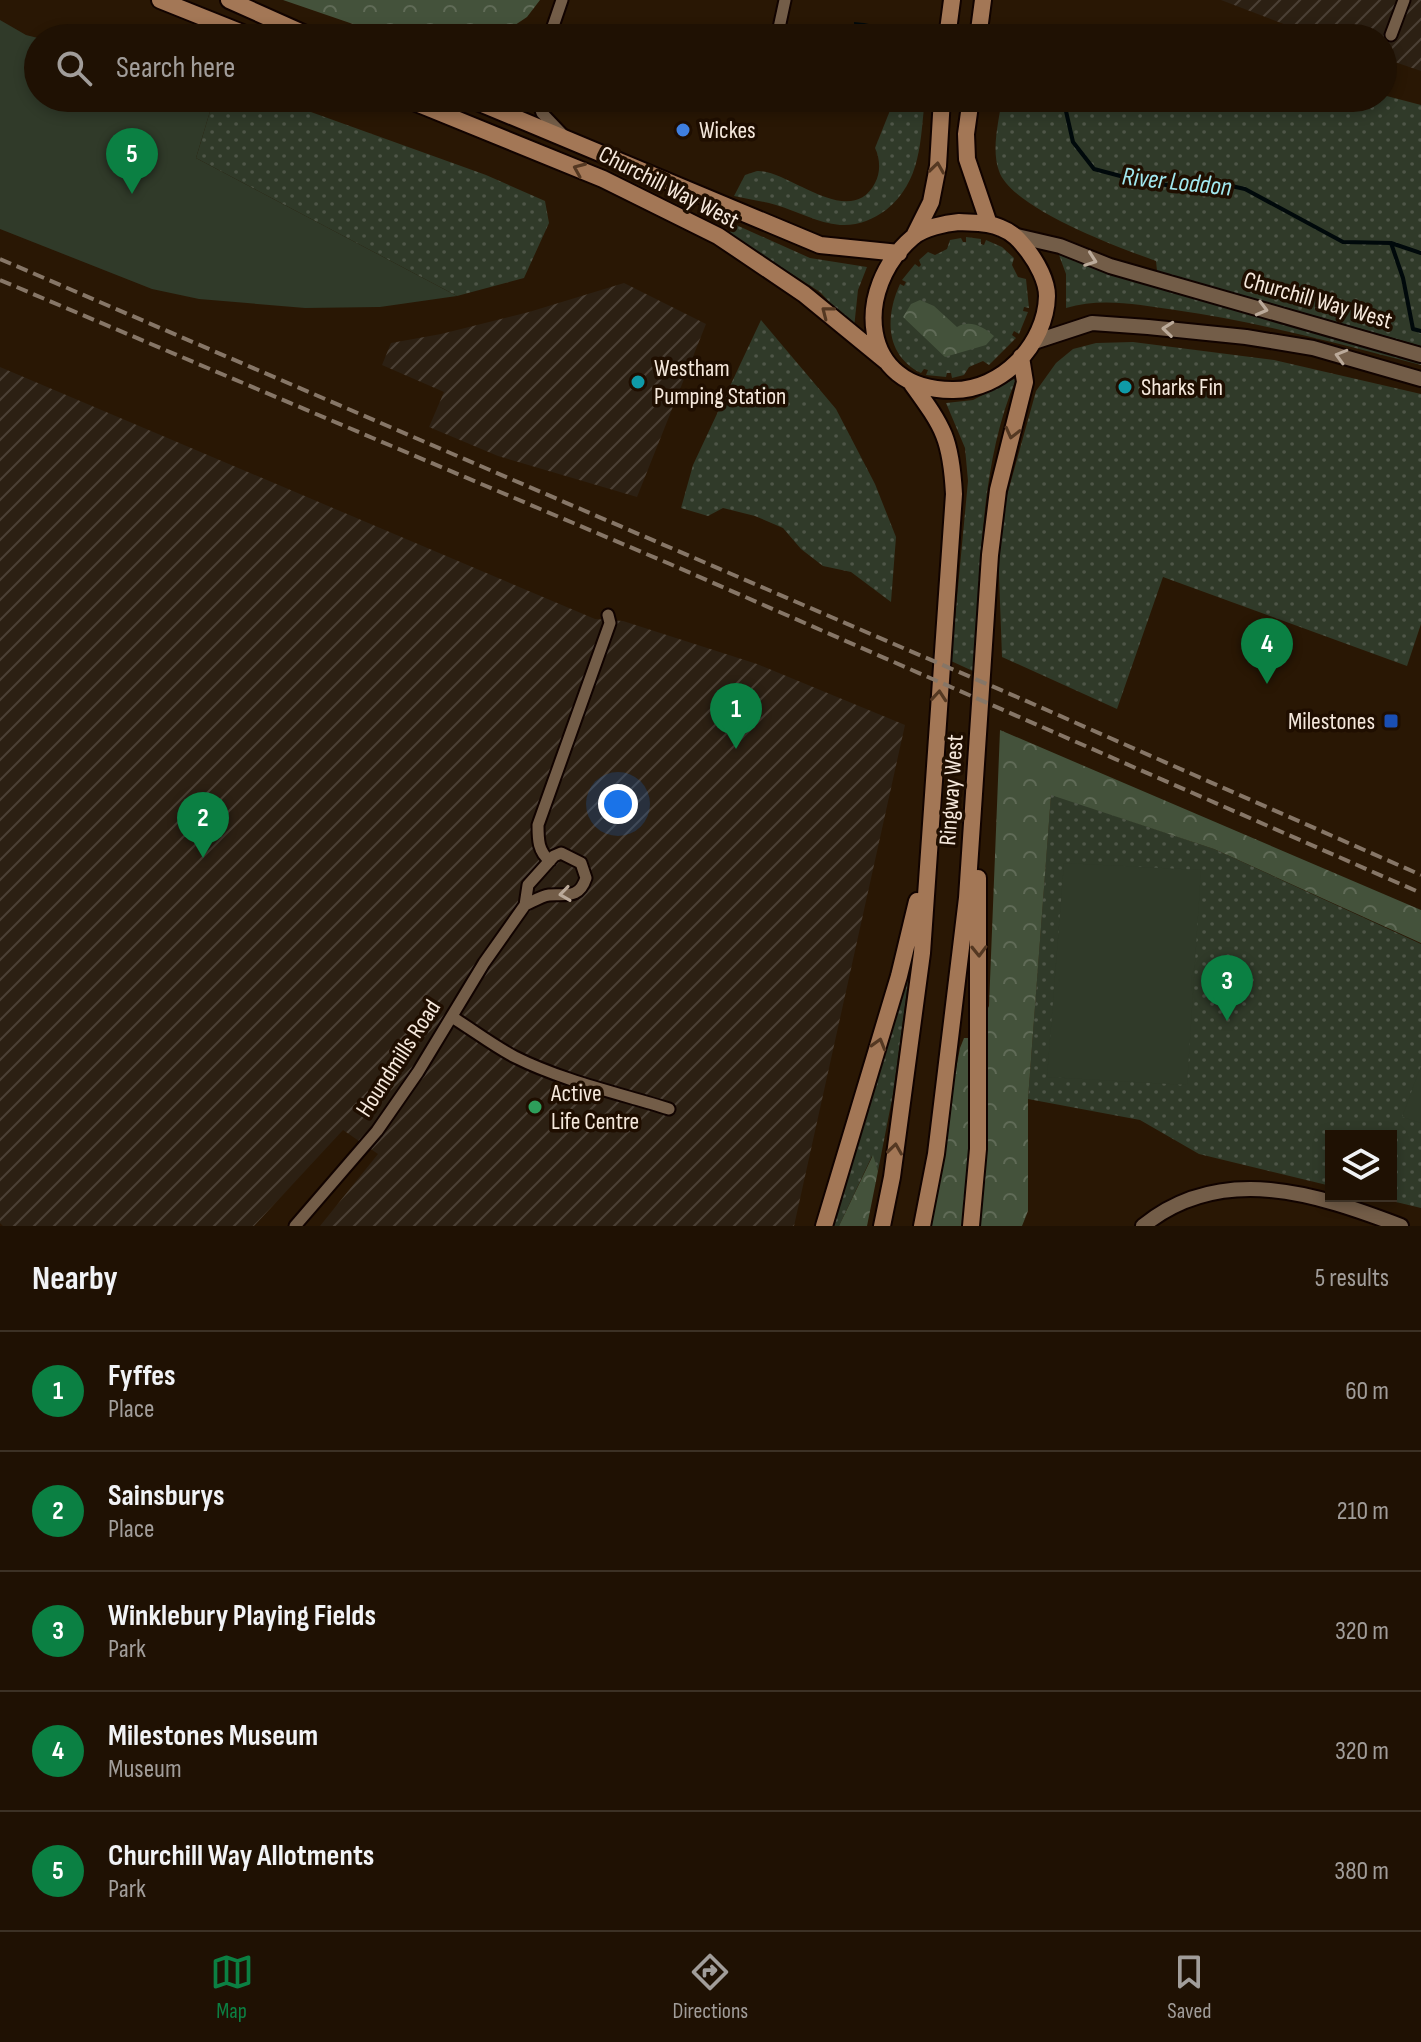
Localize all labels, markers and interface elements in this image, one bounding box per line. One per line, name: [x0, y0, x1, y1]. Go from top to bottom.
search box: [24, 24, 1397, 112]
icon: search: [52, 46, 96, 90]
text: Search here: [116, 50, 235, 86]
place label: Wickes: [699, 116, 756, 145]
marker: Wickes: [674, 121, 692, 139]
pin: 5: [106, 128, 158, 194]
street label: Churchill Way West: [594, 140, 744, 235]
one-way arrow: [928, 161, 945, 174]
water label: River Loddon: [1121, 161, 1233, 204]
one-way arrow: [573, 162, 587, 178]
one-way arrow: [1084, 250, 1098, 266]
street label: Churchill Way West: [1240, 265, 1396, 336]
one-way arrow: [1255, 300, 1269, 316]
one-way arrow: [822, 307, 836, 322]
one-way arrow: [1161, 320, 1174, 337]
one-way arrow: [1335, 349, 1349, 366]
place label: Westham Pumping Station: [654, 354, 786, 411]
marker: Westham Pumping Station: [629, 373, 647, 391]
place label: Sharks Fin: [1141, 373, 1223, 402]
marker: Sharks Fin: [1116, 378, 1134, 396]
one-way arrow: [1004, 426, 1021, 440]
pin: 4: [1241, 618, 1293, 684]
pin: 1: [710, 683, 762, 749]
one-way arrow: [931, 689, 948, 702]
place label: Milestones: [1288, 707, 1375, 736]
marker: Milestones: [1382, 712, 1400, 730]
street label: Ringway West: [933, 734, 970, 847]
your location: [598, 784, 638, 824]
pin: 2: [177, 792, 229, 858]
one-way arrow: [559, 885, 572, 902]
one-way arrow: [970, 945, 988, 958]
pin: 3: [1201, 955, 1253, 1021]
street label: Houndmills Road: [350, 994, 447, 1122]
one-way arrow: [870, 1037, 886, 1051]
place label: Active Life Centre: [550, 1079, 639, 1136]
marker: Active Life Centre: [526, 1098, 544, 1116]
map controls: [1325, 1130, 1397, 1202]
button: layers: [1325, 1130, 1397, 1202]
one-way arrow: [886, 1142, 903, 1156]
text: Nearby: [32, 1258, 118, 1299]
text: 5 results: [1315, 1263, 1389, 1294]
text: Fyffes: [108, 1358, 176, 1394]
text: 1: [53, 1376, 63, 1407]
text: 60 m: [1345, 1376, 1389, 1407]
text: Place: [108, 1394, 155, 1425]
text: Sainsburys: [108, 1478, 224, 1514]
text: 2: [52, 1496, 64, 1527]
text: 210 m: [1337, 1496, 1389, 1527]
text: Place: [108, 1514, 155, 1545]
text: Winklebury Playing Fields: [108, 1598, 376, 1634]
text: 3: [52, 1616, 64, 1647]
text: 320 m: [1335, 1616, 1389, 1647]
text: Park: [108, 1634, 146, 1665]
text: Milestones Museum: [108, 1718, 318, 1754]
text: 4: [52, 1736, 64, 1767]
text: 320 m: [1335, 1736, 1389, 1767]
text: Museum: [108, 1754, 182, 1785]
text: Churchill Way Allotments: [108, 1838, 374, 1874]
text: 5: [52, 1856, 64, 1887]
text: 380 m: [1334, 1856, 1389, 1887]
text: Park: [108, 1874, 146, 1905]
tab: Map: [210, 1950, 254, 2025]
tab: Directions: [673, 1950, 748, 2025]
tab: Saved: [1167, 1950, 1211, 2025]

